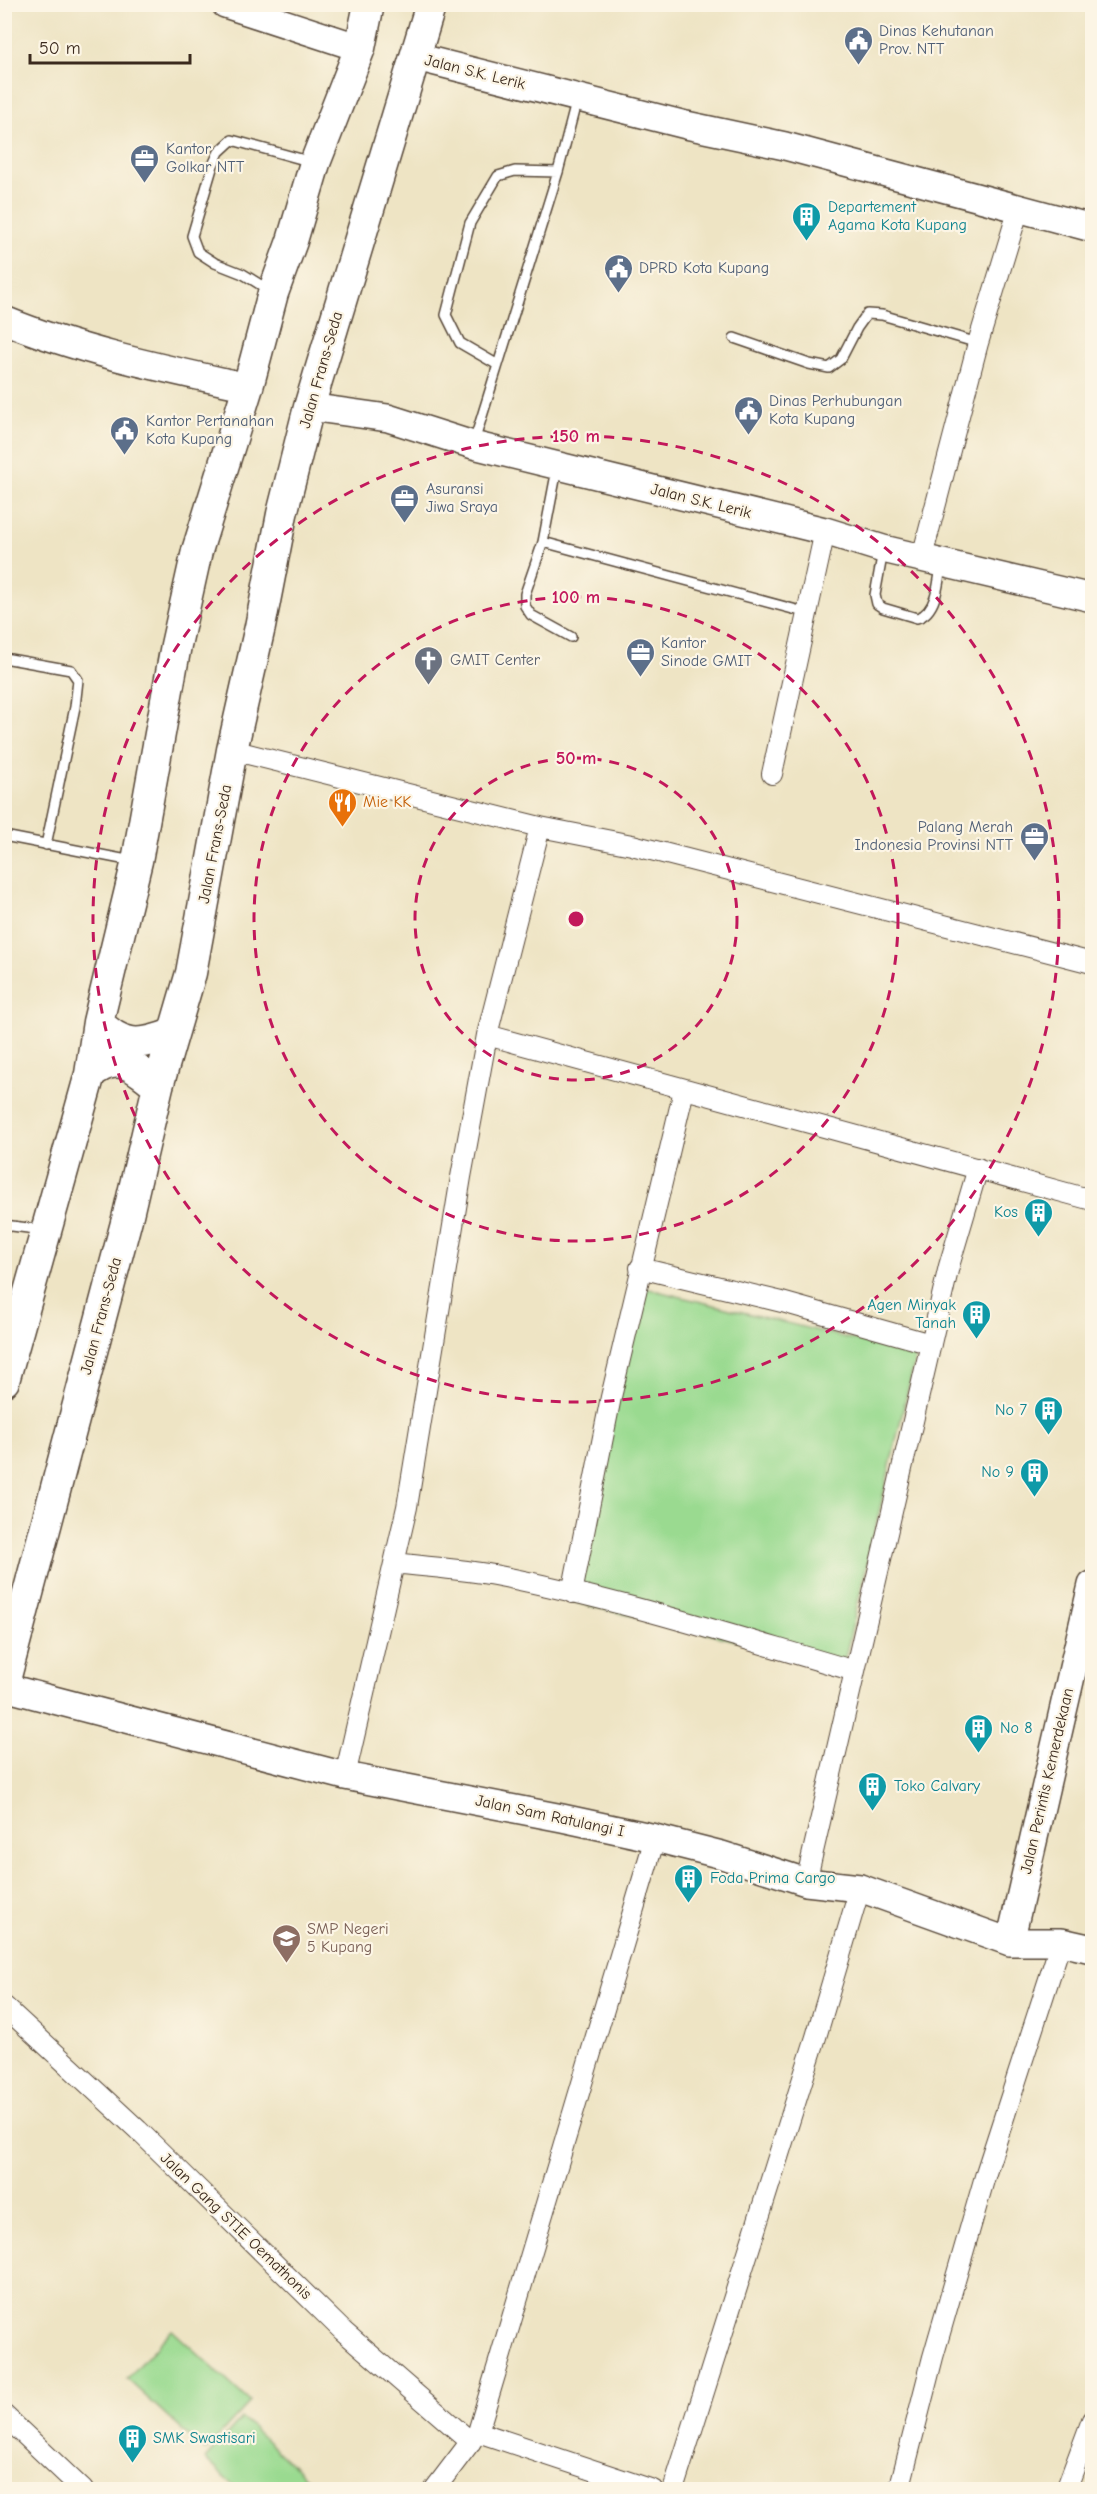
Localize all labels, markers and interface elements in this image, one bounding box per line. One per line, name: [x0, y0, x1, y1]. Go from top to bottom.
place label: Dinas Kehutanan Prov. NTT: [879, 22, 994, 58]
public building icon: Dinas Kehutanan Prov. NTT: [842, 24, 874, 66]
scale bar: [30, 27, 190, 65]
text: 50 m: [39, 38, 81, 59]
street label: Jalan S.K. Lerik: [423, 51, 527, 93]
place label: Kantor Golkar NTT: [166, 140, 245, 176]
office icon: Kantor Golkar NTT: [129, 142, 161, 184]
place label: Departement Agama Kota Kupang: [828, 198, 967, 234]
building icon: Departement Agama Kota Kupang: [791, 200, 823, 242]
public building icon: DPRD Kota Kupang: [602, 252, 634, 294]
place label: DPRD Kota Kupang: [639, 259, 769, 277]
street label: Jalan Frans-Seda: [296, 310, 346, 430]
place label: Dinas Perhubungan Kota Kupang: [769, 392, 902, 428]
public building icon: Dinas Perhubungan Kota Kupang: [732, 394, 764, 436]
place label: Kantor Pertanahan Kota Kupang: [146, 412, 274, 448]
public building icon: Kantor Pertanahan Kota Kupang: [109, 414, 141, 456]
text: 150 m: [552, 426, 600, 447]
place label: Asuransi Jiwa Sraya: [426, 480, 498, 516]
street label: Jalan S.K. Lerik: [649, 480, 753, 522]
office icon: Asuransi Jiwa Sraya: [389, 482, 421, 524]
text: 100 m: [552, 587, 600, 608]
place label: Kantor Sinode GMIT: [661, 634, 753, 670]
office icon: Kantor Sinode GMIT: [624, 636, 656, 678]
church icon: GMIT Center: [413, 644, 445, 686]
place label: GMIT Center: [450, 651, 541, 669]
text: 50 m: [556, 748, 596, 769]
street label: Jalan Frans-Seda: [195, 783, 235, 905]
restaurant icon: Mie KK: [326, 786, 358, 828]
place label: Mie KK: [363, 793, 411, 811]
place label: Palang Merah Indonesia Provinsi NTT: [855, 818, 1014, 854]
office icon: Palang Merah Indonesia Provinsi NTT: [1018, 820, 1050, 862]
centre of rings: [566, 909, 586, 929]
building icon: Kos: [1023, 1196, 1055, 1238]
place label: Kos: [994, 1203, 1018, 1221]
street label: Jalan Frans-Seda: [77, 1255, 125, 1377]
place label: Agen Minyak Tanah: [867, 1296, 956, 1332]
building icon: Agen Minyak Tanah: [961, 1298, 993, 1340]
building icon: No 7: [1032, 1394, 1064, 1436]
place label: No 7: [995, 1401, 1027, 1419]
building icon: No 9: [1019, 1456, 1051, 1498]
place label: No 9: [981, 1463, 1014, 1481]
street label: Jalan Perintis Kemerdekaan: [1017, 1686, 1077, 1876]
building icon: No 8: [963, 1712, 995, 1754]
place label: No 8: [1000, 1719, 1033, 1737]
building icon: Toko Calvary: [857, 1770, 889, 1812]
place label: Toko Calvary: [894, 1777, 981, 1795]
street label: Jalan Sam Ratulangi I: [474, 1791, 626, 1841]
building icon: Foda Prima Cargo: [673, 1862, 705, 1904]
place label: Foda Prima Cargo: [710, 1869, 836, 1887]
place label: SMP Negeri 5 Kupang: [307, 1920, 389, 1956]
school or university icon: SMP Negeri 5 Kupang: [270, 1922, 302, 1964]
street label: Jalan Gang STIE Oemathonis: [157, 2149, 315, 2303]
building icon: SMK Swastisari: [116, 2422, 148, 2464]
place label: SMK Swastisari: [153, 2429, 256, 2447]

